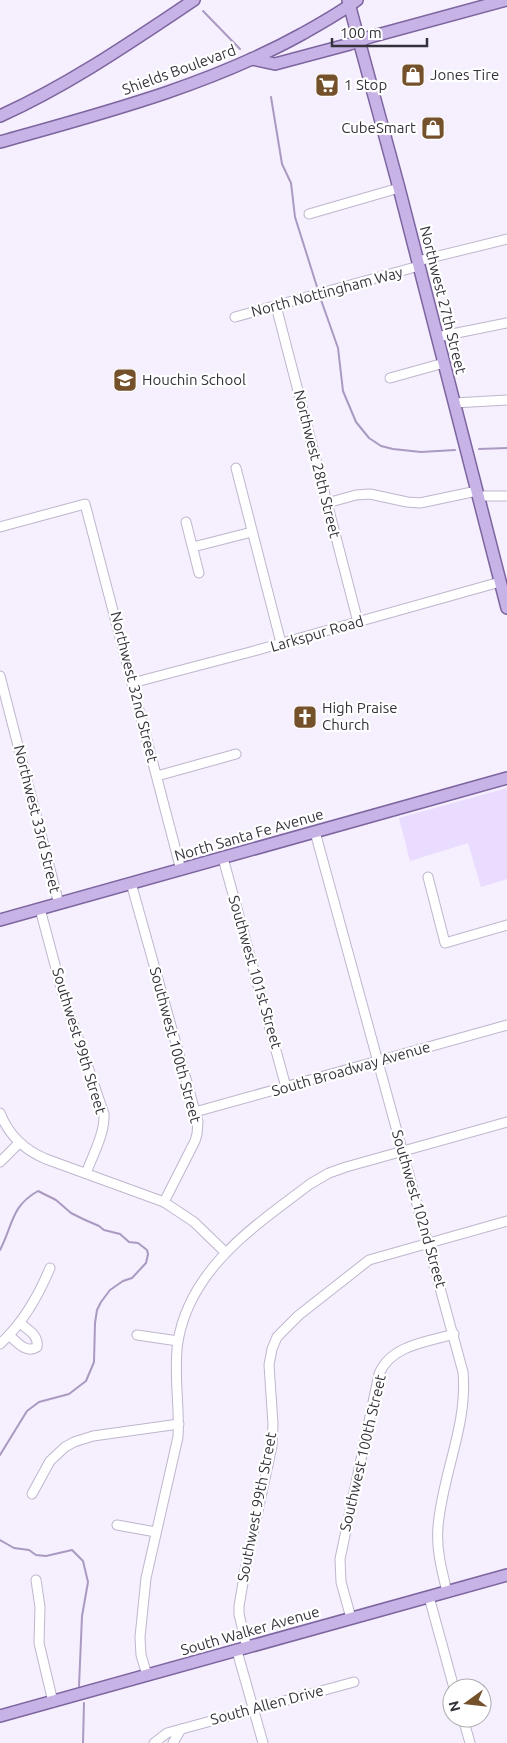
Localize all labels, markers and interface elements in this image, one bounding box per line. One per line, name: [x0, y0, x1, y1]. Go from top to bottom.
scale bar: [332, 15, 427, 47]
text: 100 m: [340, 24, 382, 41]
street label: Shields Boulevard: [120, 41, 238, 98]
shop icon: Jones Tire: [400, 62, 426, 88]
place label: Jones Tire: [430, 66, 499, 83]
supermarket icon: 1 Stop: [314, 72, 340, 98]
place label: 1 Stop: [344, 76, 387, 93]
shop icon: CubeSmart: [420, 115, 446, 141]
place label: CubeSmart: [341, 119, 416, 136]
street label: Northwest 27th Street: [417, 224, 470, 376]
street label: North Nottingham Way: [249, 263, 405, 320]
school or university icon: Houchin School: [112, 367, 138, 393]
place label: Houchin School: [142, 371, 246, 388]
street label: Northwest 28th Street: [291, 388, 344, 540]
street label: Northwest 32nd Street: [107, 610, 161, 764]
street label: Larkspur Road: [268, 612, 365, 655]
place label: High Praise Church: [322, 699, 398, 733]
church icon: High Praise Church: [292, 704, 318, 730]
street label: Northwest 33rd Street: [11, 743, 64, 895]
street label: North Santa Fe Avenue: [172, 805, 325, 864]
street label: Southwest 101st Street: [225, 893, 286, 1050]
street label: Southwest 100th Street: [146, 965, 204, 1125]
street label: Southwest 99th Street: [49, 966, 110, 1116]
street label: South Broadway Avenue: [270, 1038, 432, 1099]
street label: Southwest 102nd Street: [389, 1128, 450, 1290]
street label: Southwest 100th Street: [336, 1373, 389, 1533]
street label: Southwest 99th Street: [234, 1431, 279, 1583]
street label: South Walker Avenue: [179, 1603, 321, 1658]
north arrow: [442, 1678, 492, 1728]
street label: South Allen Drive: [208, 1681, 325, 1728]
text: N: [445, 1699, 464, 1713]

